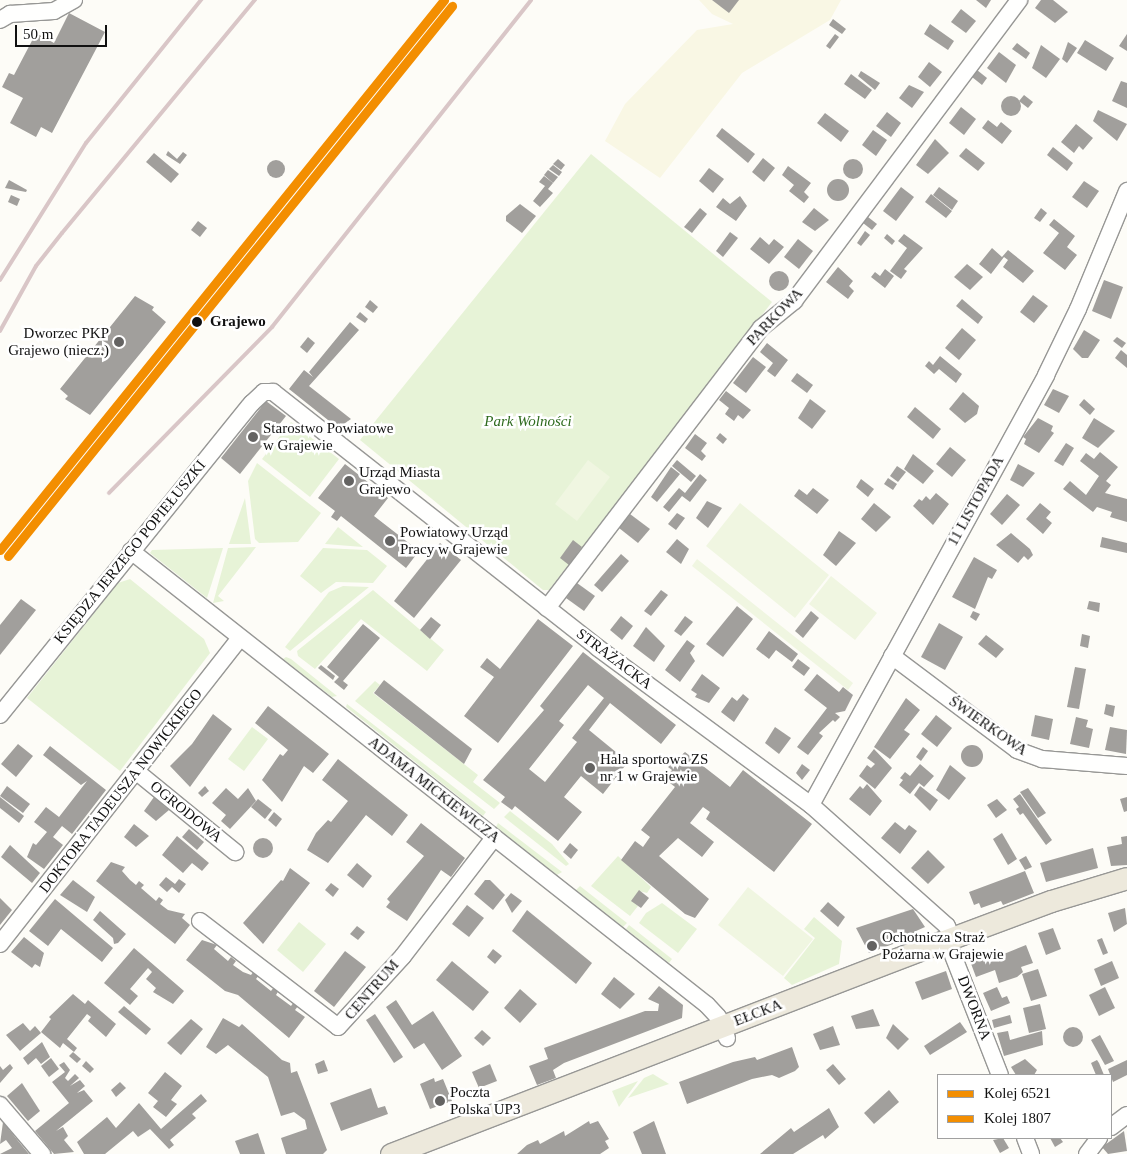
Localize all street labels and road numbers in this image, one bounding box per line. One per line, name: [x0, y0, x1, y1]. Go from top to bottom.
street label: PARKOWA: [743, 285, 807, 349]
street label: 11 LISTOPADA: [944, 453, 1008, 549]
street label: KSIĘDZA JERZEGO POPIEŁUSZKI: [50, 456, 210, 648]
street label: STRAŻACKA: [573, 625, 655, 693]
street label: DOKTORA TADEUSZA NOWICKIEGO: [35, 685, 207, 897]
street label: ŚWIERKOWA: [945, 692, 1031, 760]
street label: ADAMA MICKIEWICZA: [364, 733, 504, 847]
street label: OGRODOWA: [146, 777, 226, 847]
street label: CENTRUM: [341, 956, 403, 1024]
street label: DWORNA: [954, 973, 994, 1043]
street label: EŁCKA: [731, 996, 785, 1030]

